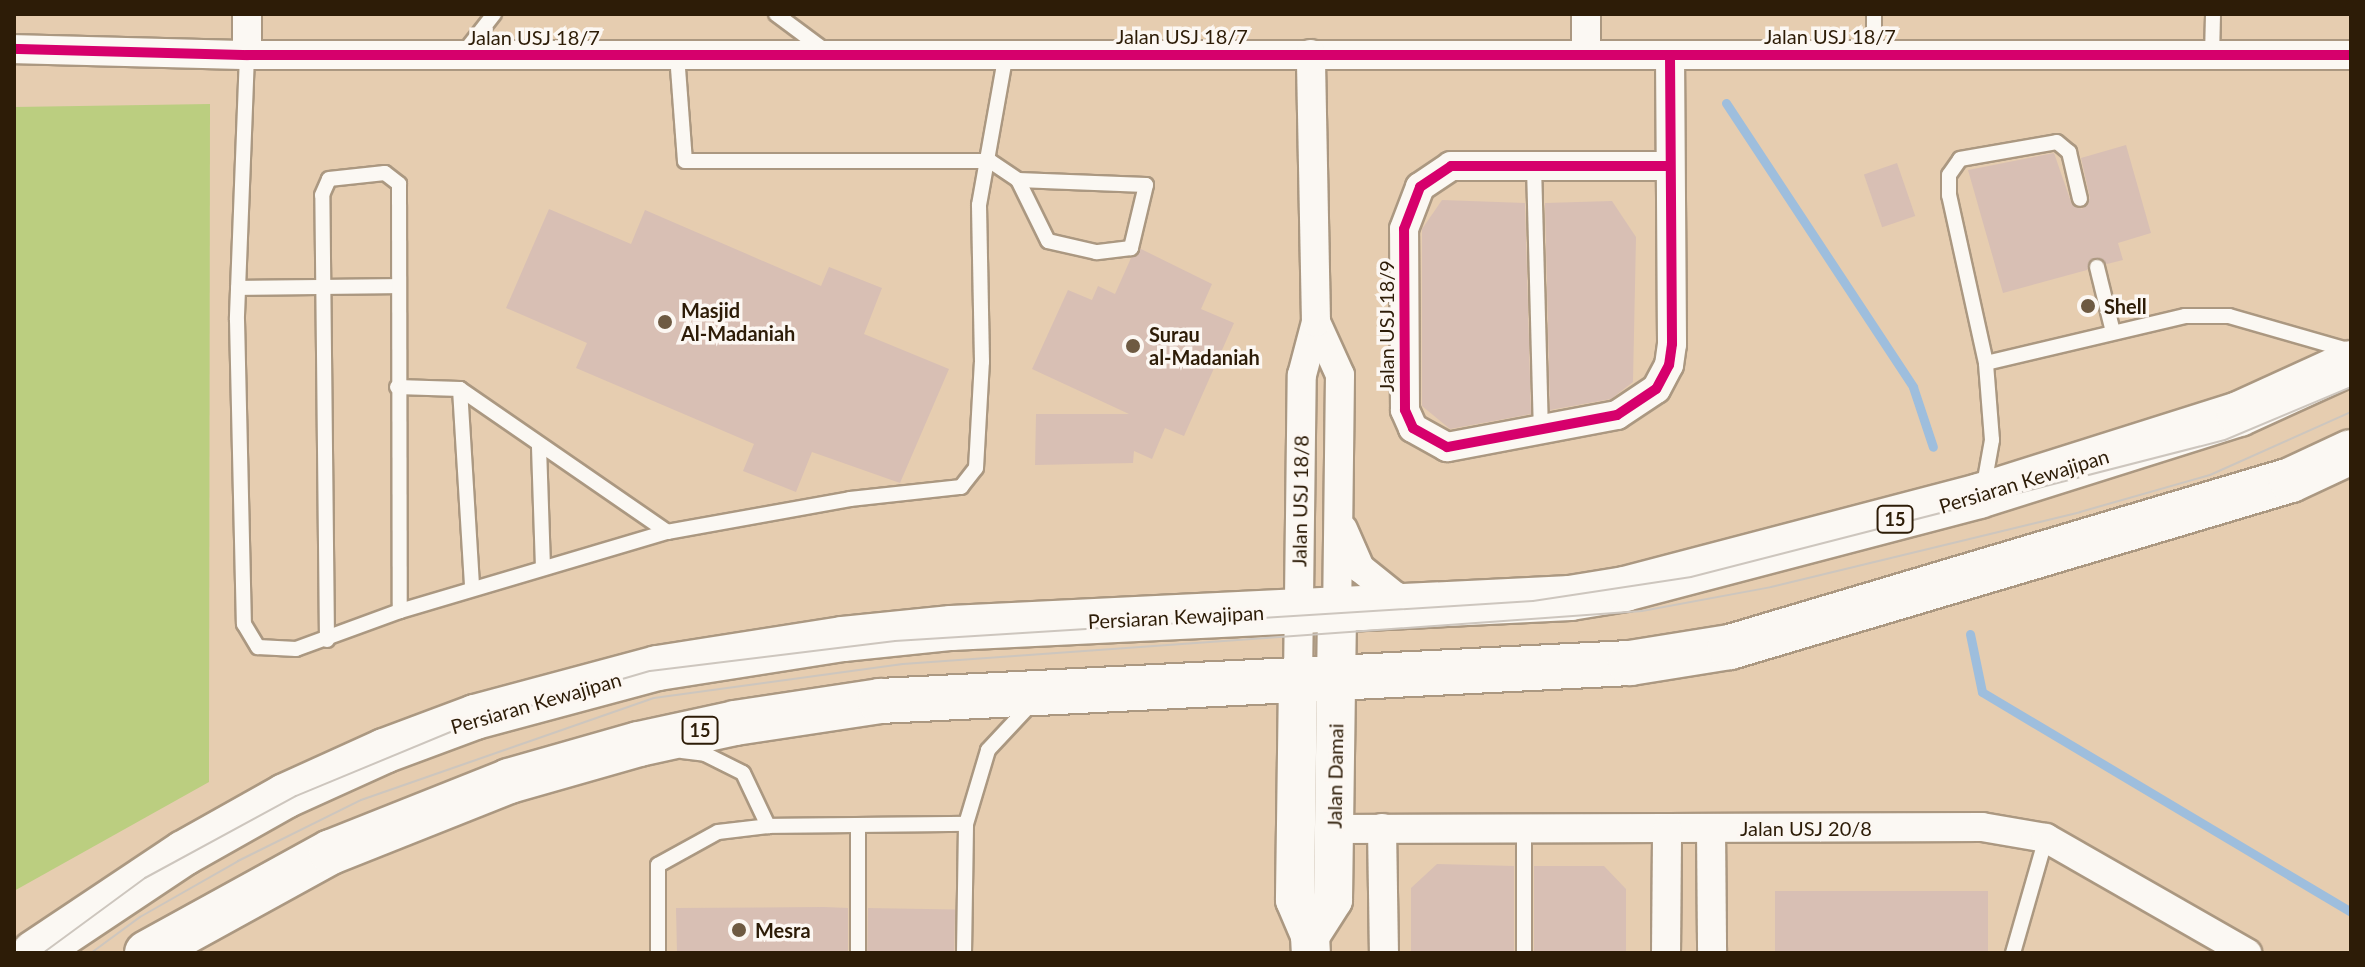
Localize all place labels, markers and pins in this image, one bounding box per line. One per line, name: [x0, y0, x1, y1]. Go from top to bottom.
place label: Shell: [2104, 294, 2147, 318]
marker: Shell: [2079, 297, 2097, 315]
place label: Masjid Al-Madaniah: [681, 298, 795, 345]
marker: Masjid Al-Madaniah: [656, 313, 674, 331]
place label: Surau al-Madaniah: [1149, 322, 1260, 369]
marker: Surau al-Madaniah: [1124, 337, 1142, 355]
place label: Mesra: [755, 918, 811, 942]
marker: Mesra: [730, 921, 748, 939]

